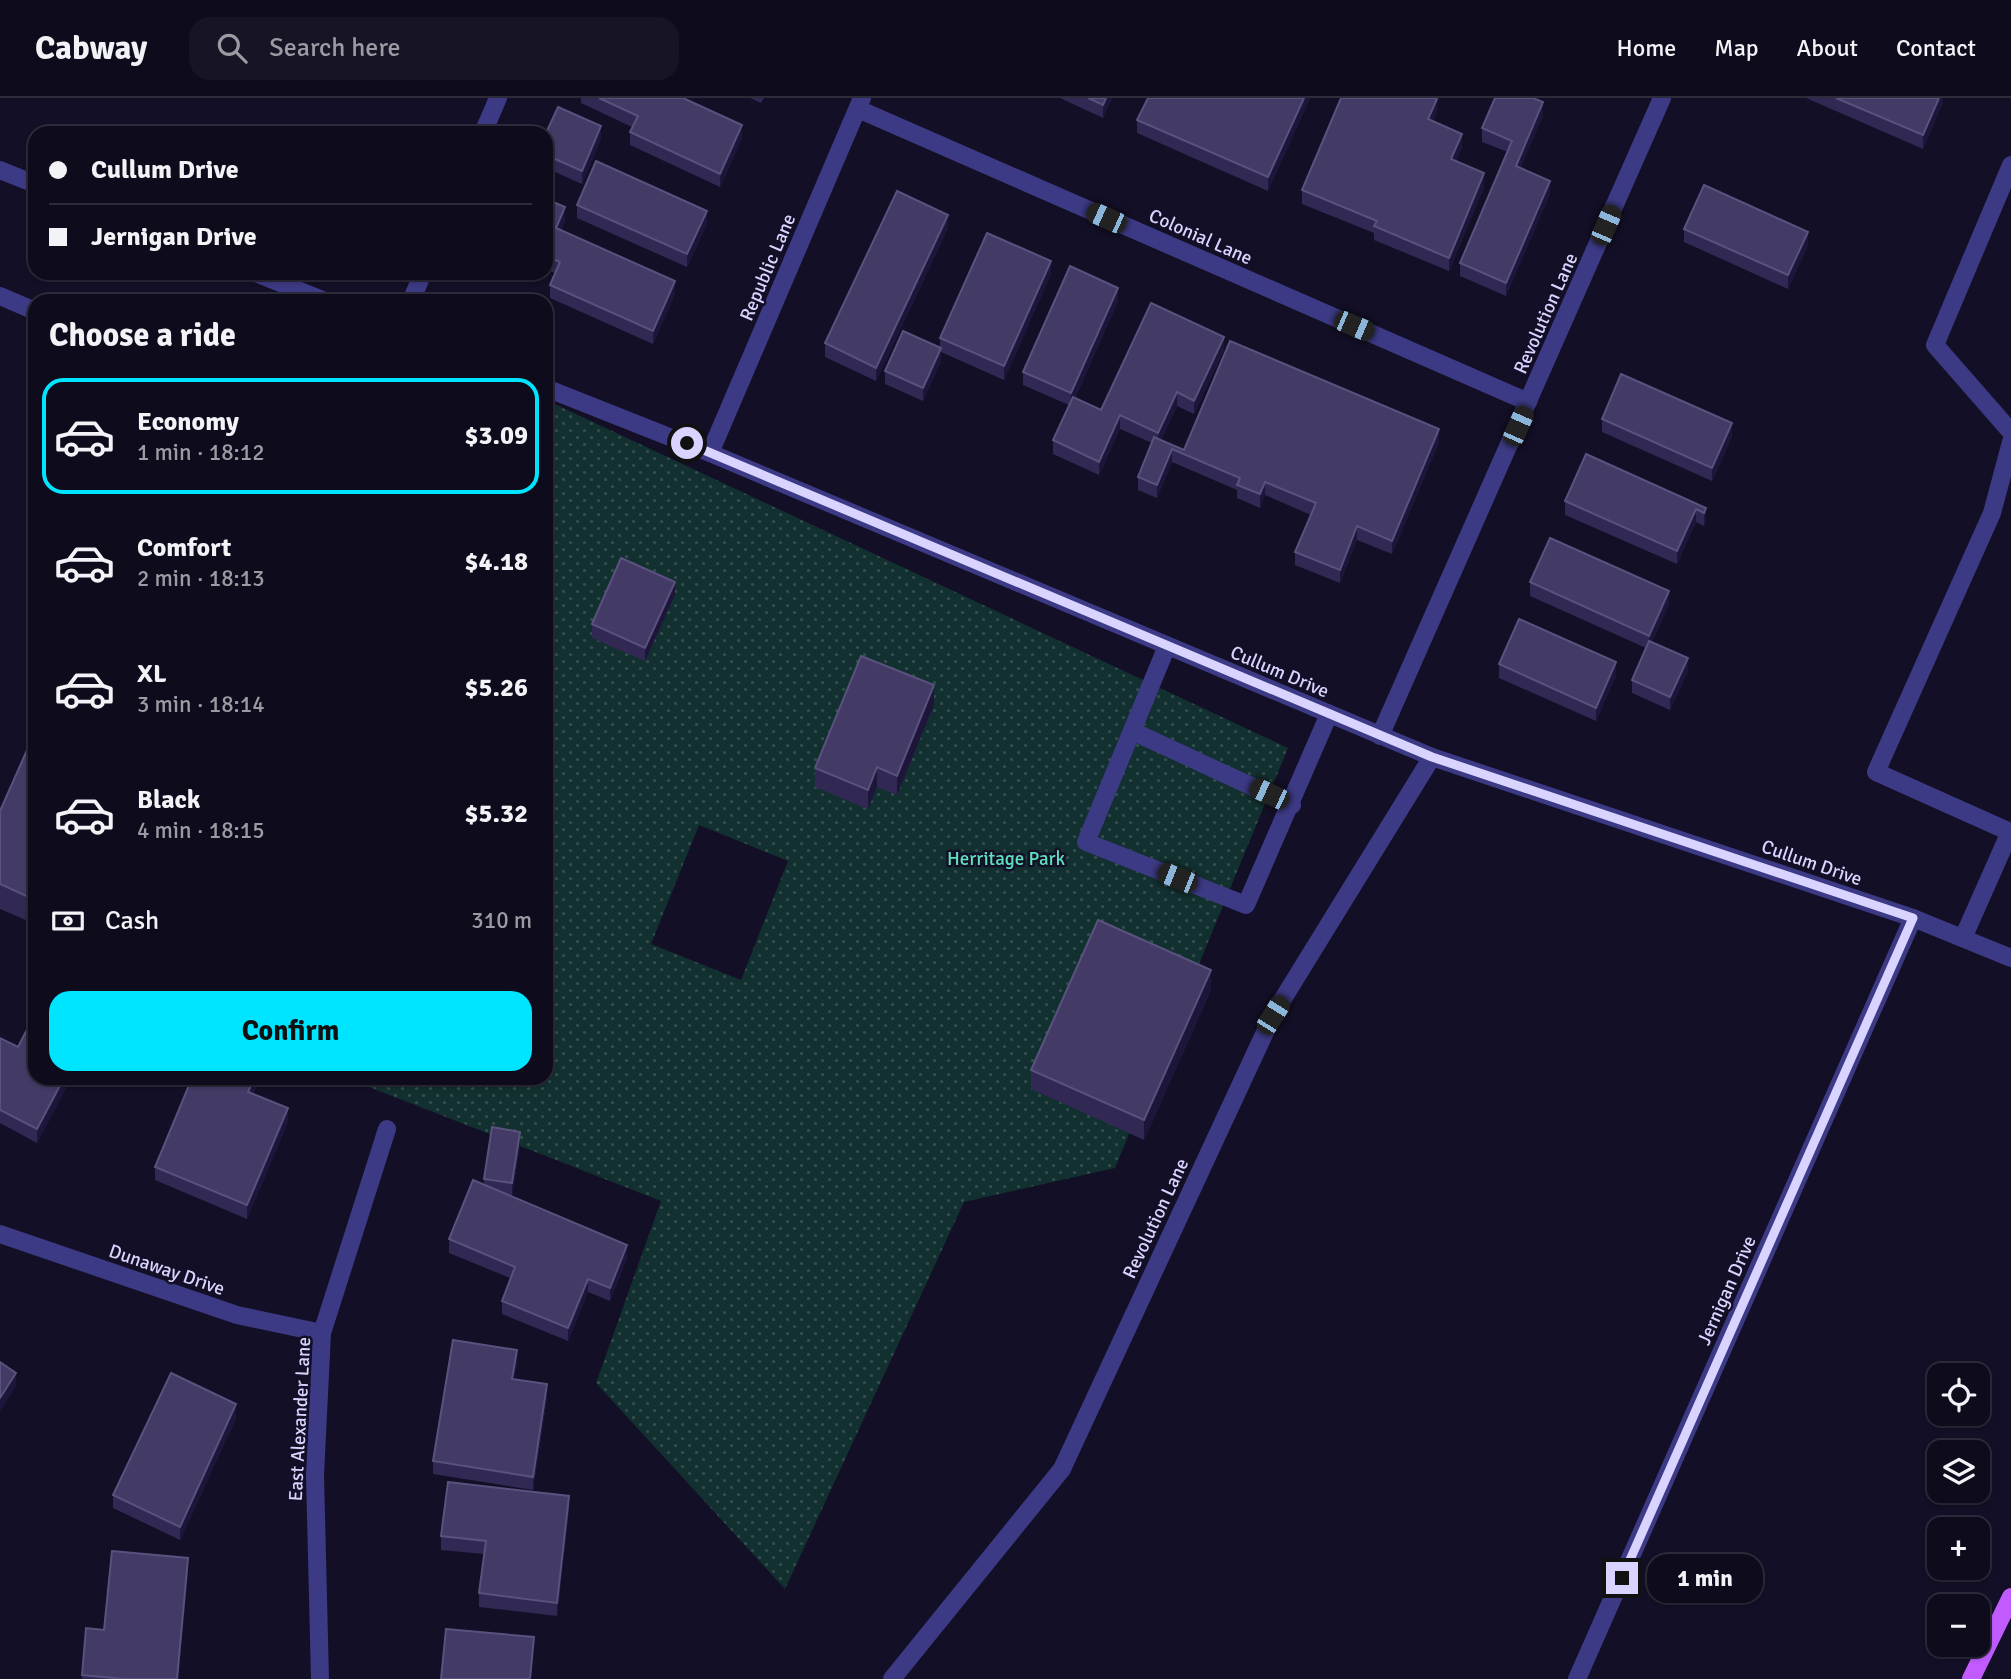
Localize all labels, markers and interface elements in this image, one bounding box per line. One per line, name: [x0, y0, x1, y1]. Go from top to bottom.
search box: [189, 17, 679, 80]
text: Cabway: [35, 28, 147, 69]
icon: search: [213, 29, 251, 67]
text: Search here: [269, 32, 400, 64]
text: Home: [1616, 33, 1676, 63]
text: Map: [1714, 33, 1759, 63]
text: About: [1797, 33, 1858, 63]
text: Contact: [1896, 33, 1976, 63]
text: Cullum Drive: [91, 154, 239, 186]
car: [1083, 200, 1130, 236]
car: [1589, 202, 1624, 248]
street label: Colonial Lane: [1145, 203, 1256, 270]
street label: Republic Lane: [735, 210, 801, 325]
text: Jernigan Drive: [91, 221, 257, 253]
street label: Revolution Lane: [1508, 249, 1583, 378]
car: [1331, 308, 1378, 344]
text: Choose a ride: [49, 316, 236, 355]
car: [1500, 403, 1537, 449]
icon: car: [53, 405, 116, 468]
text: Economy: [137, 406, 239, 438]
text: $3.09: [464, 420, 528, 452]
route start: [671, 427, 703, 459]
text: 1 min · 18:12: [137, 438, 265, 467]
icon: car: [53, 531, 116, 594]
text: Comfort: [137, 532, 231, 564]
text: $4.18: [464, 546, 528, 578]
text: 2 min · 18:13: [137, 564, 265, 593]
street label: Cullum Drive: [1227, 640, 1332, 703]
icon: car: [53, 657, 116, 720]
text: XL: [137, 658, 167, 690]
text: $5.26: [464, 672, 528, 704]
text: 3 min · 18:14: [137, 690, 265, 719]
car: [1246, 776, 1293, 812]
icon: car: [53, 783, 116, 846]
text: Black: [137, 784, 200, 816]
text: $5.32: [464, 798, 528, 830]
text: 4 min · 18:15: [137, 816, 265, 845]
street label: Cullum Drive: [1758, 835, 1865, 891]
park label: Herritage Park: [947, 847, 1066, 871]
car: [1154, 860, 1201, 896]
icon: cash: [49, 902, 87, 940]
text: Cash: [105, 905, 159, 937]
text: 310 m: [471, 906, 532, 935]
button: Confirm: [49, 991, 532, 1071]
car: [1253, 992, 1294, 1038]
street label: Revolution Lane: [1118, 1154, 1194, 1282]
street label: Jernigan Drive: [1692, 1232, 1762, 1349]
street label: Dunaway Drive: [106, 1239, 228, 1301]
street label: East Alexander Lane: [284, 1336, 316, 1502]
map controls: [1927, 1363, 1990, 1657]
button: locate: [1927, 1363, 1990, 1426]
button: layers: [1927, 1440, 1990, 1503]
button: +: [1927, 1517, 1990, 1580]
callout: 1 min: [1646, 1554, 1762, 1602]
route end: [1606, 1562, 1638, 1594]
text: 1 min: [1677, 1564, 1733, 1593]
button: −: [1927, 1594, 1990, 1657]

